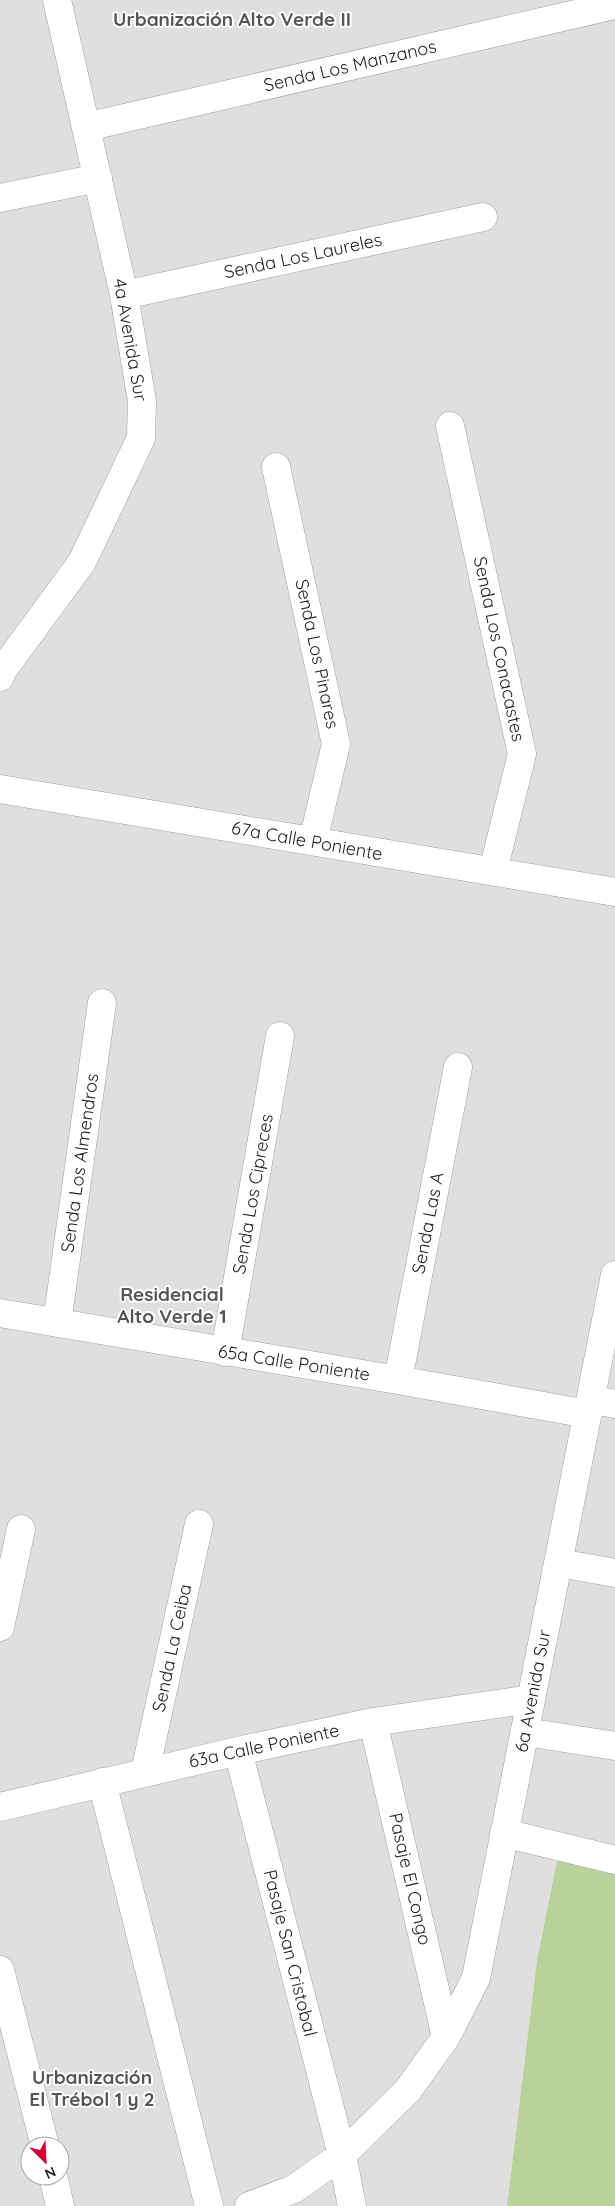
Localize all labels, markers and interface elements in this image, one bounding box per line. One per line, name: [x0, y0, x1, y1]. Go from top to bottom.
district label: Urbanización Alto Verde II: [113, 7, 351, 31]
street label: Senda Los Manzanos: [261, 34, 439, 97]
street label: Senda Los Laureles: [222, 228, 384, 284]
street label: 4a Avenida Sur: [108, 277, 153, 403]
street label: Senda Los Conacastes: [469, 554, 530, 743]
street label: Senda Los Pinares: [290, 577, 345, 731]
street label: 67a Calle Poniente: [230, 816, 384, 865]
street label: Senda Los Almendros: [56, 1072, 103, 1254]
street label: Senda Los Cipreces: [227, 1112, 278, 1276]
street label: Senda Las A: [406, 1170, 449, 1276]
district label: Residencial Alto Verde 1: [117, 1282, 227, 1328]
street label: 65a Calle Poniente: [216, 1339, 372, 1386]
street label: Senda La Ceiba: [147, 1582, 196, 1714]
street label: 6a Avenida Sur: [509, 1628, 556, 1754]
street label: 63a Calle Poniente: [187, 1718, 341, 1773]
street label: Pasaje El Congo: [384, 1811, 437, 1947]
street label: Pasaje San Cristobal: [259, 1867, 322, 2039]
district label: Urbanización El Trébol 1 y 2: [29, 2065, 155, 2111]
north arrow: [20, 2136, 70, 2186]
text: N: [42, 2163, 59, 2183]

